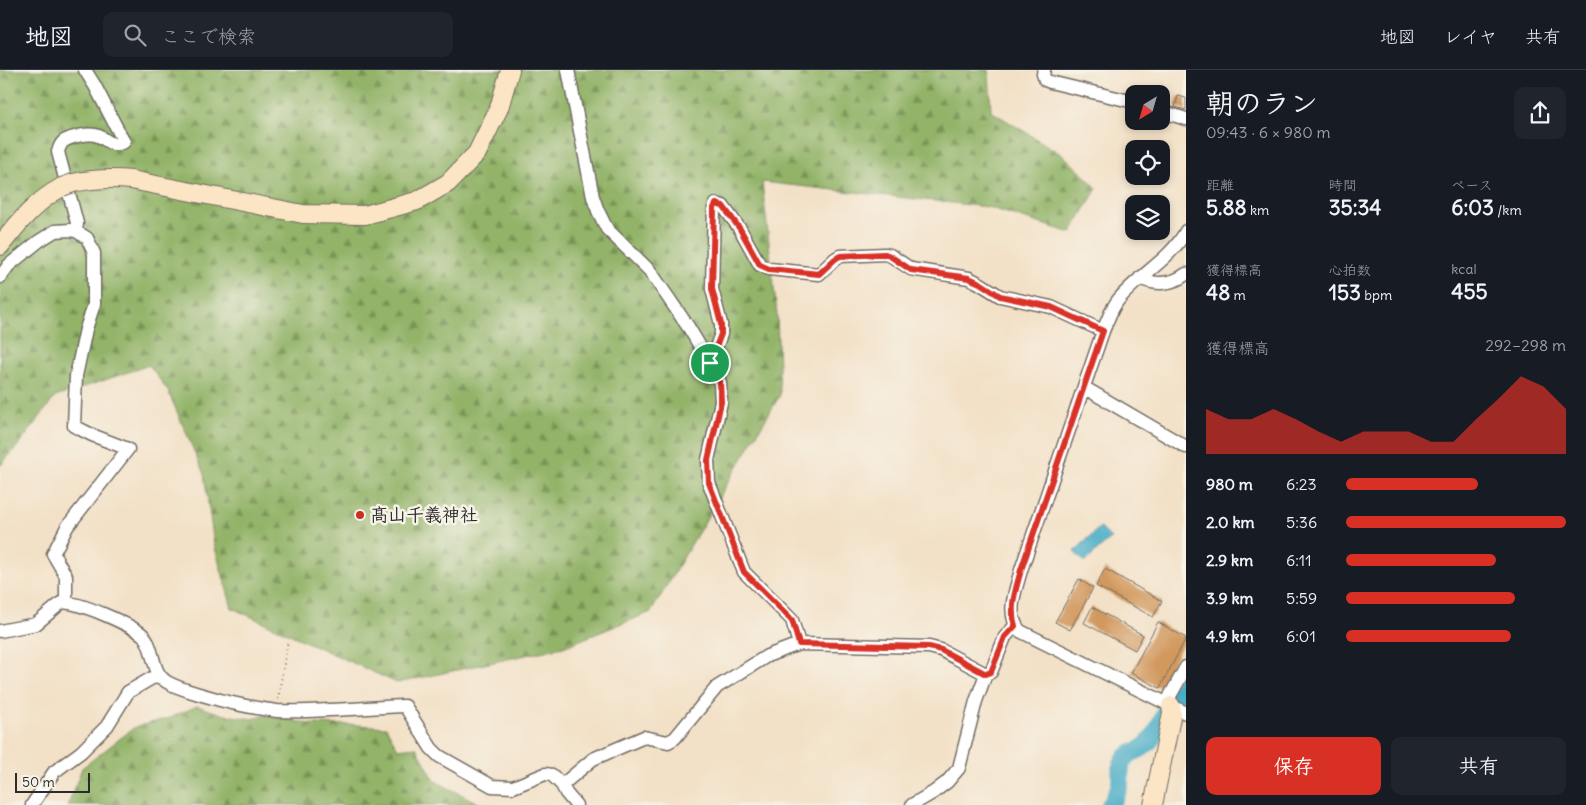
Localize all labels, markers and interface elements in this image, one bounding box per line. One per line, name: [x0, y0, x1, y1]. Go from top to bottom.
search box: [103, 12, 453, 57]
text: 地図: [25, 21, 73, 51]
icon: search: [121, 21, 149, 49]
text: ここで検索: [161, 24, 256, 48]
text: 地図: [1380, 25, 1416, 48]
text: レイヤ: [1444, 25, 1497, 48]
text: 共有: [1525, 25, 1561, 48]
north arrow: [1125, 85, 1170, 130]
map controls: [1125, 85, 1170, 240]
text: 朝のラン: [1206, 85, 1318, 121]
button: share: [1514, 87, 1566, 139]
text: 09:43 · 6 × 980 m: [1206, 122, 1331, 142]
button: locate: [1125, 140, 1170, 185]
text: 距離: [1206, 176, 1234, 194]
text: 時間: [1329, 176, 1357, 194]
text: ペース: [1451, 176, 1493, 194]
text: 5.88: [1206, 194, 1247, 221]
text: 35:34: [1329, 194, 1381, 221]
text: 6:03: [1451, 194, 1494, 221]
button: layers: [1125, 195, 1170, 240]
text: km: [1247, 201, 1269, 219]
text: /km: [1494, 201, 1522, 219]
text: kcal: [1451, 260, 1477, 278]
text: 獲得標高: [1206, 261, 1262, 279]
text: 心拍数: [1329, 261, 1371, 279]
text: 455: [1451, 278, 1488, 305]
text: 48: [1206, 279, 1230, 306]
text: 153: [1329, 279, 1361, 306]
text: m: [1230, 286, 1246, 304]
text: bpm: [1361, 286, 1392, 304]
text: 292–298 m: [1485, 335, 1566, 355]
text: 獲得標高: [1206, 338, 1270, 358]
pin: [689, 342, 731, 384]
icon: arrive: [696, 349, 724, 377]
text: 980 m: [1206, 474, 1253, 494]
text: 6:23: [1286, 474, 1317, 494]
place label: 髙山千義神社: [370, 503, 478, 526]
marker: 髙山千義神社: [354, 509, 366, 521]
text: 2.0 km: [1206, 512, 1255, 532]
text: 5:36: [1286, 512, 1317, 532]
text: 2.9 km: [1206, 550, 1253, 570]
text: 6:11: [1286, 550, 1312, 570]
text: 3.9 km: [1206, 588, 1254, 608]
text: 5:59: [1286, 588, 1317, 608]
text: 4.9 km: [1206, 626, 1254, 646]
text: 6:01: [1286, 626, 1316, 646]
button: 保存: [1206, 737, 1381, 795]
button: 共有: [1391, 737, 1566, 795]
scale bar: [15, 770, 90, 793]
text: 50 m: [22, 773, 55, 791]

